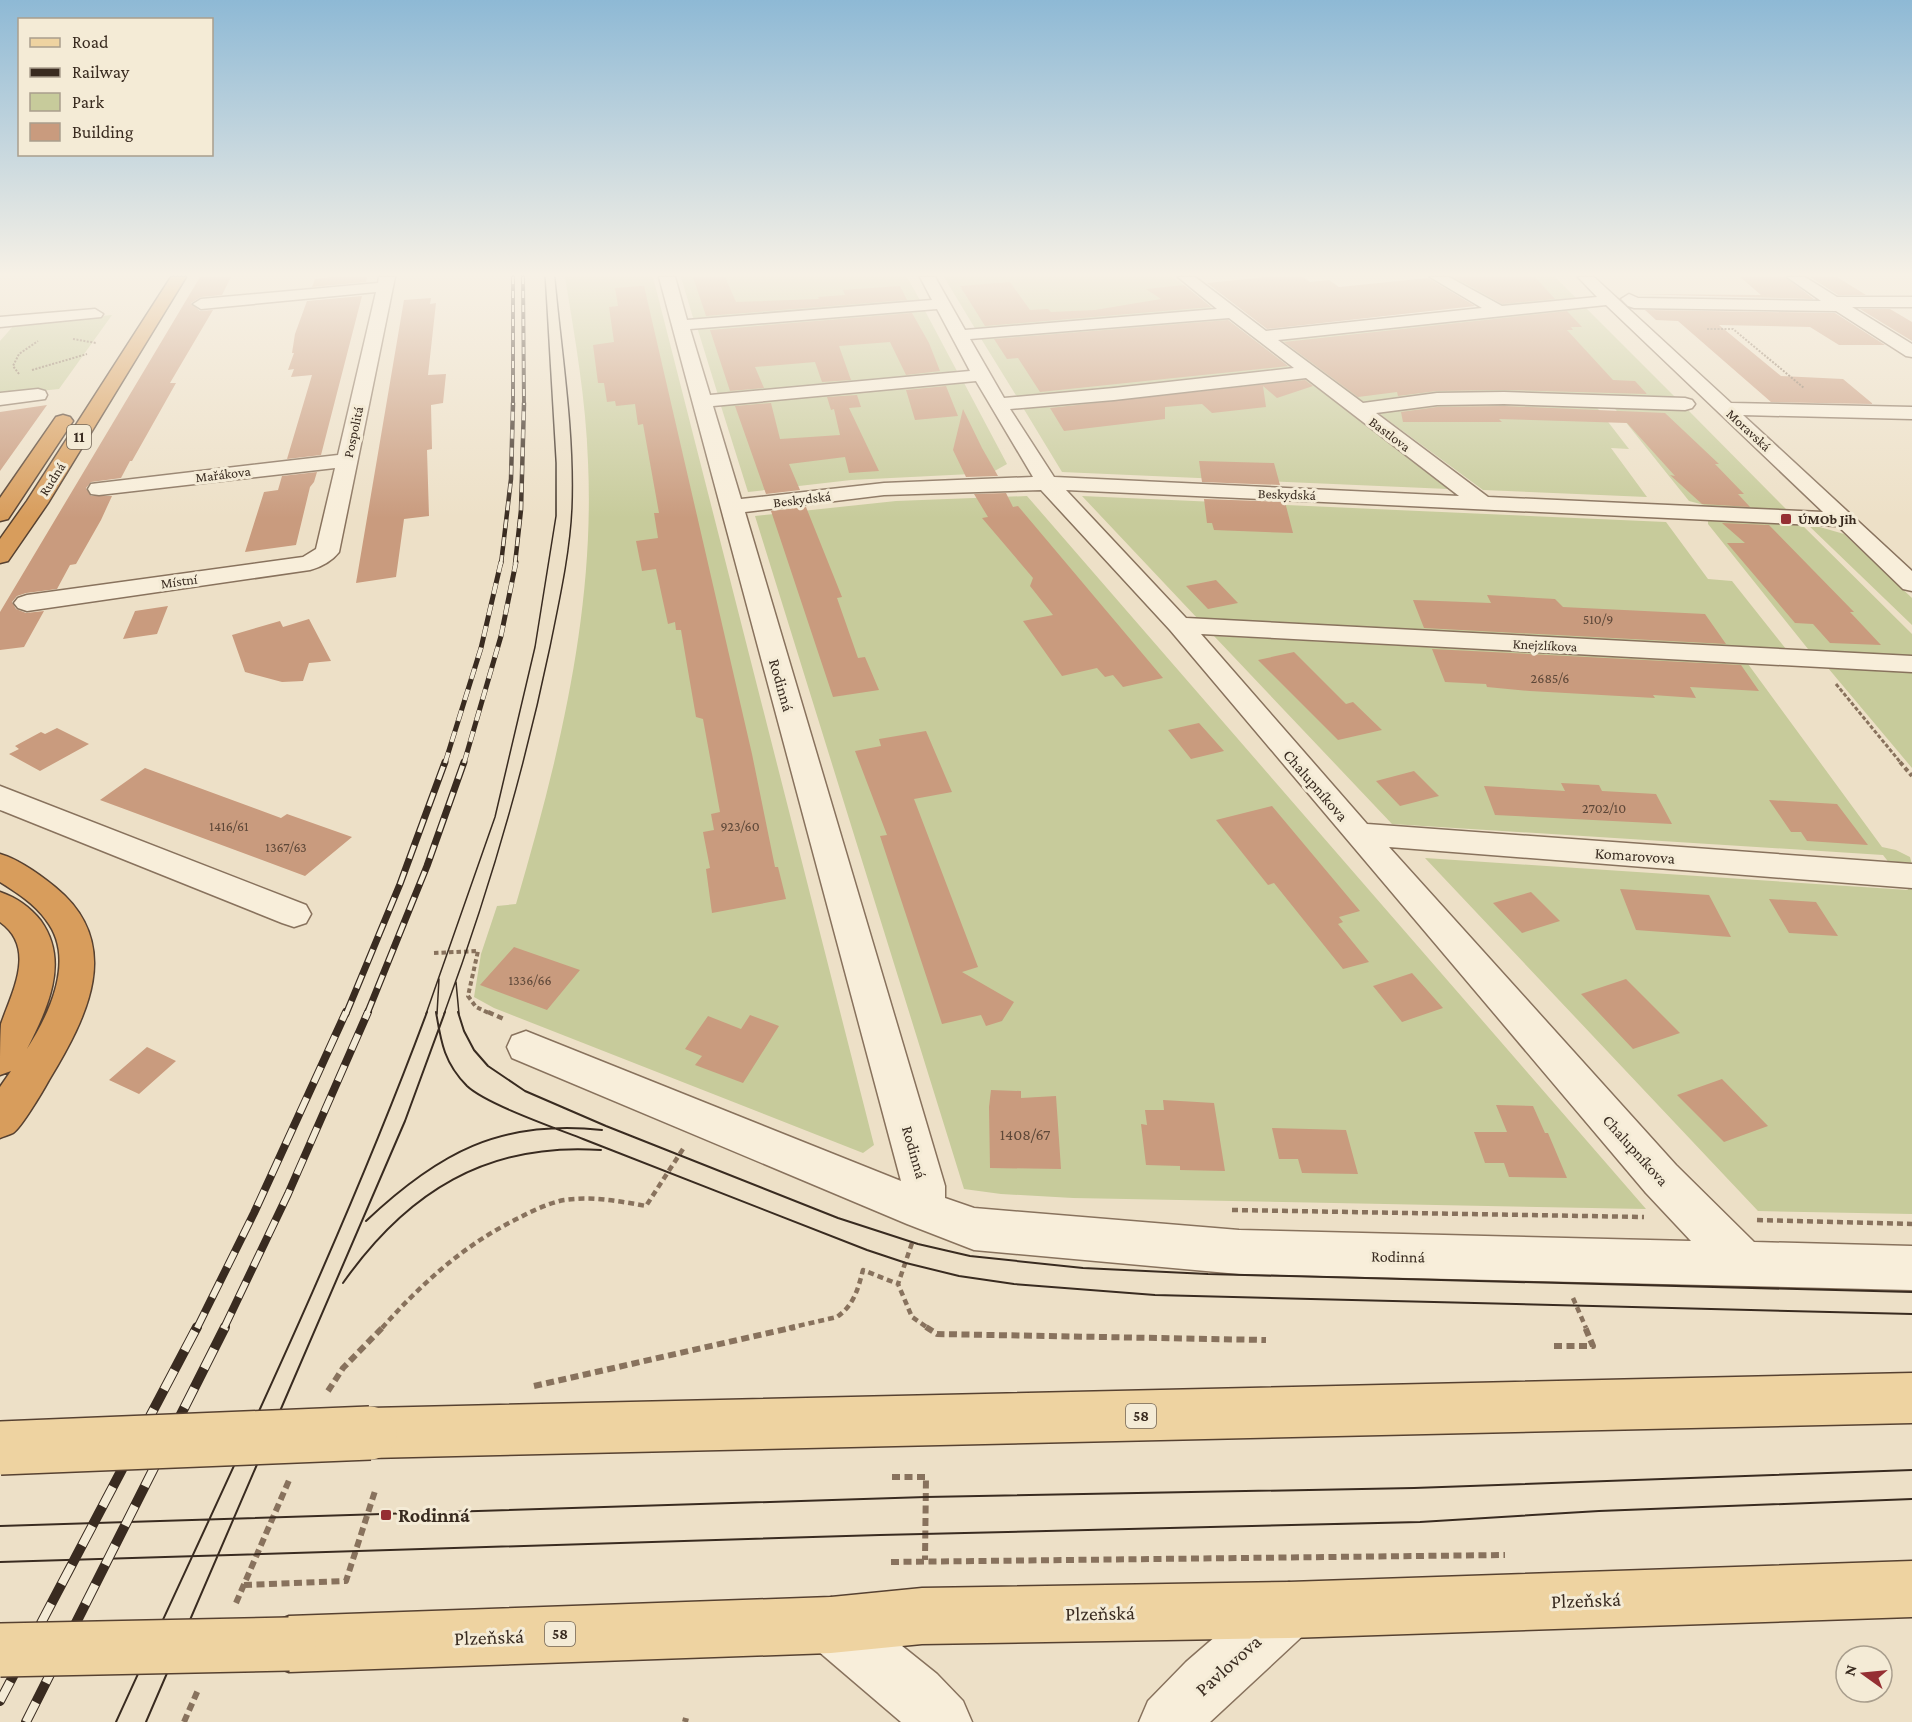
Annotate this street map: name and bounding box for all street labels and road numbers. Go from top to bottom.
street label: Pospolitá [340,404,366,459]
street label: Moravská [1724,406,1775,455]
street label: Bastlova [1366,413,1414,455]
road number: 11 [67,425,91,449]
street label: Rudná [36,459,69,499]
street label: Mařákova [194,463,252,485]
street label: Beskydská [1258,485,1317,503]
street label: Beskydská [772,487,832,510]
street label: Místní [160,570,199,591]
street label: Knejzlíkova [1512,635,1578,656]
street label: Rodinná [766,657,797,714]
street label: Chalupníkova [1279,746,1352,826]
street label: Komarovova [1594,844,1676,867]
street label: Chalupníkova [1599,1111,1672,1190]
street label: Rodinná [899,1124,930,1181]
street label: Rodinná [1371,1248,1426,1265]
road number: 58 [1126,1404,1156,1428]
street label: Plzeňská [1551,1588,1621,1612]
street label: Plzeňská [1065,1601,1135,1625]
road number: 58 [545,1622,575,1646]
street label: Plzeňská [454,1625,524,1649]
street label: Pavlovova [1191,1630,1265,1700]

